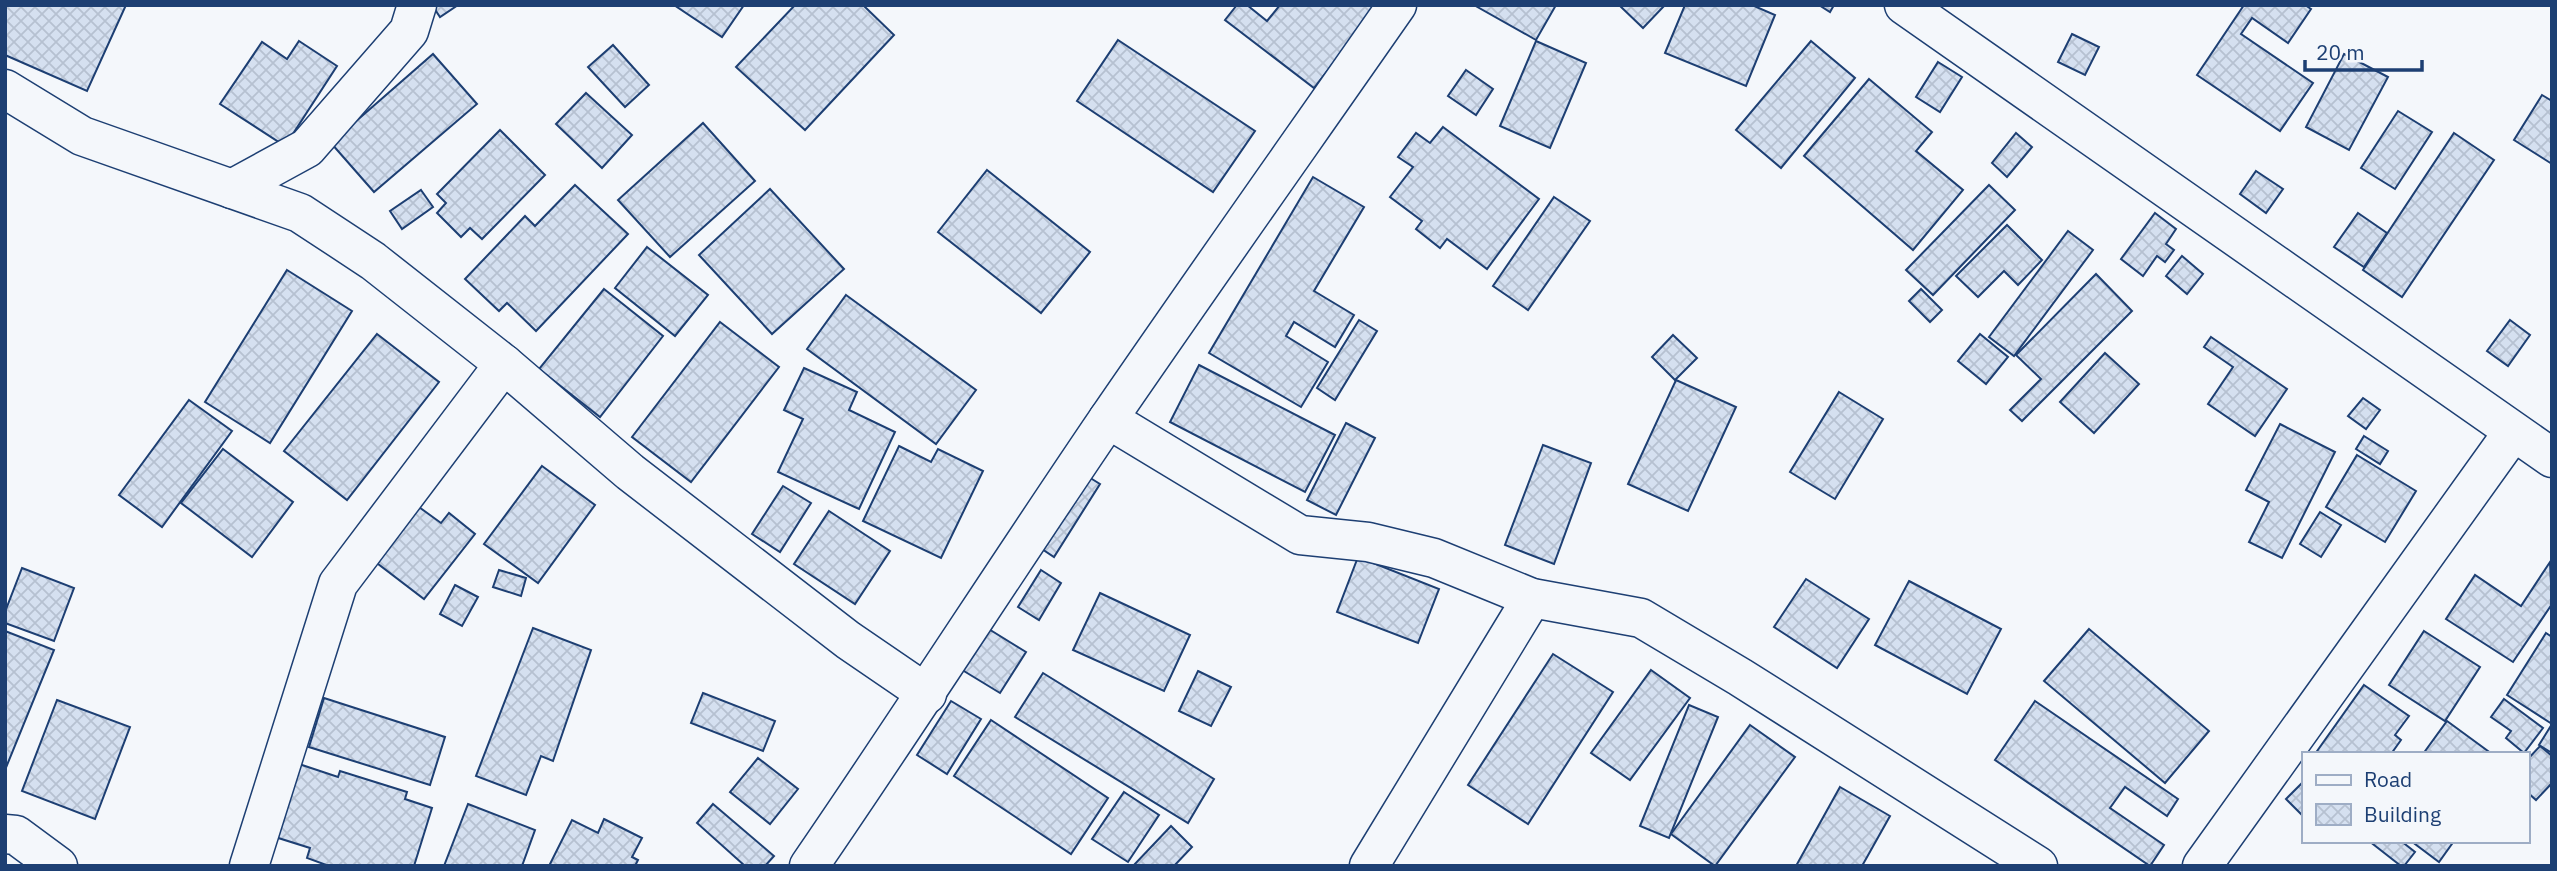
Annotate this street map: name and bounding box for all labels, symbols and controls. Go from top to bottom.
scale bar [2305,28,2422,72]
text: 20 m [2316,38,2365,66]
legend [2302,752,2529,843]
text: Road [2364,765,2412,793]
text: Building [2364,800,2441,828]

